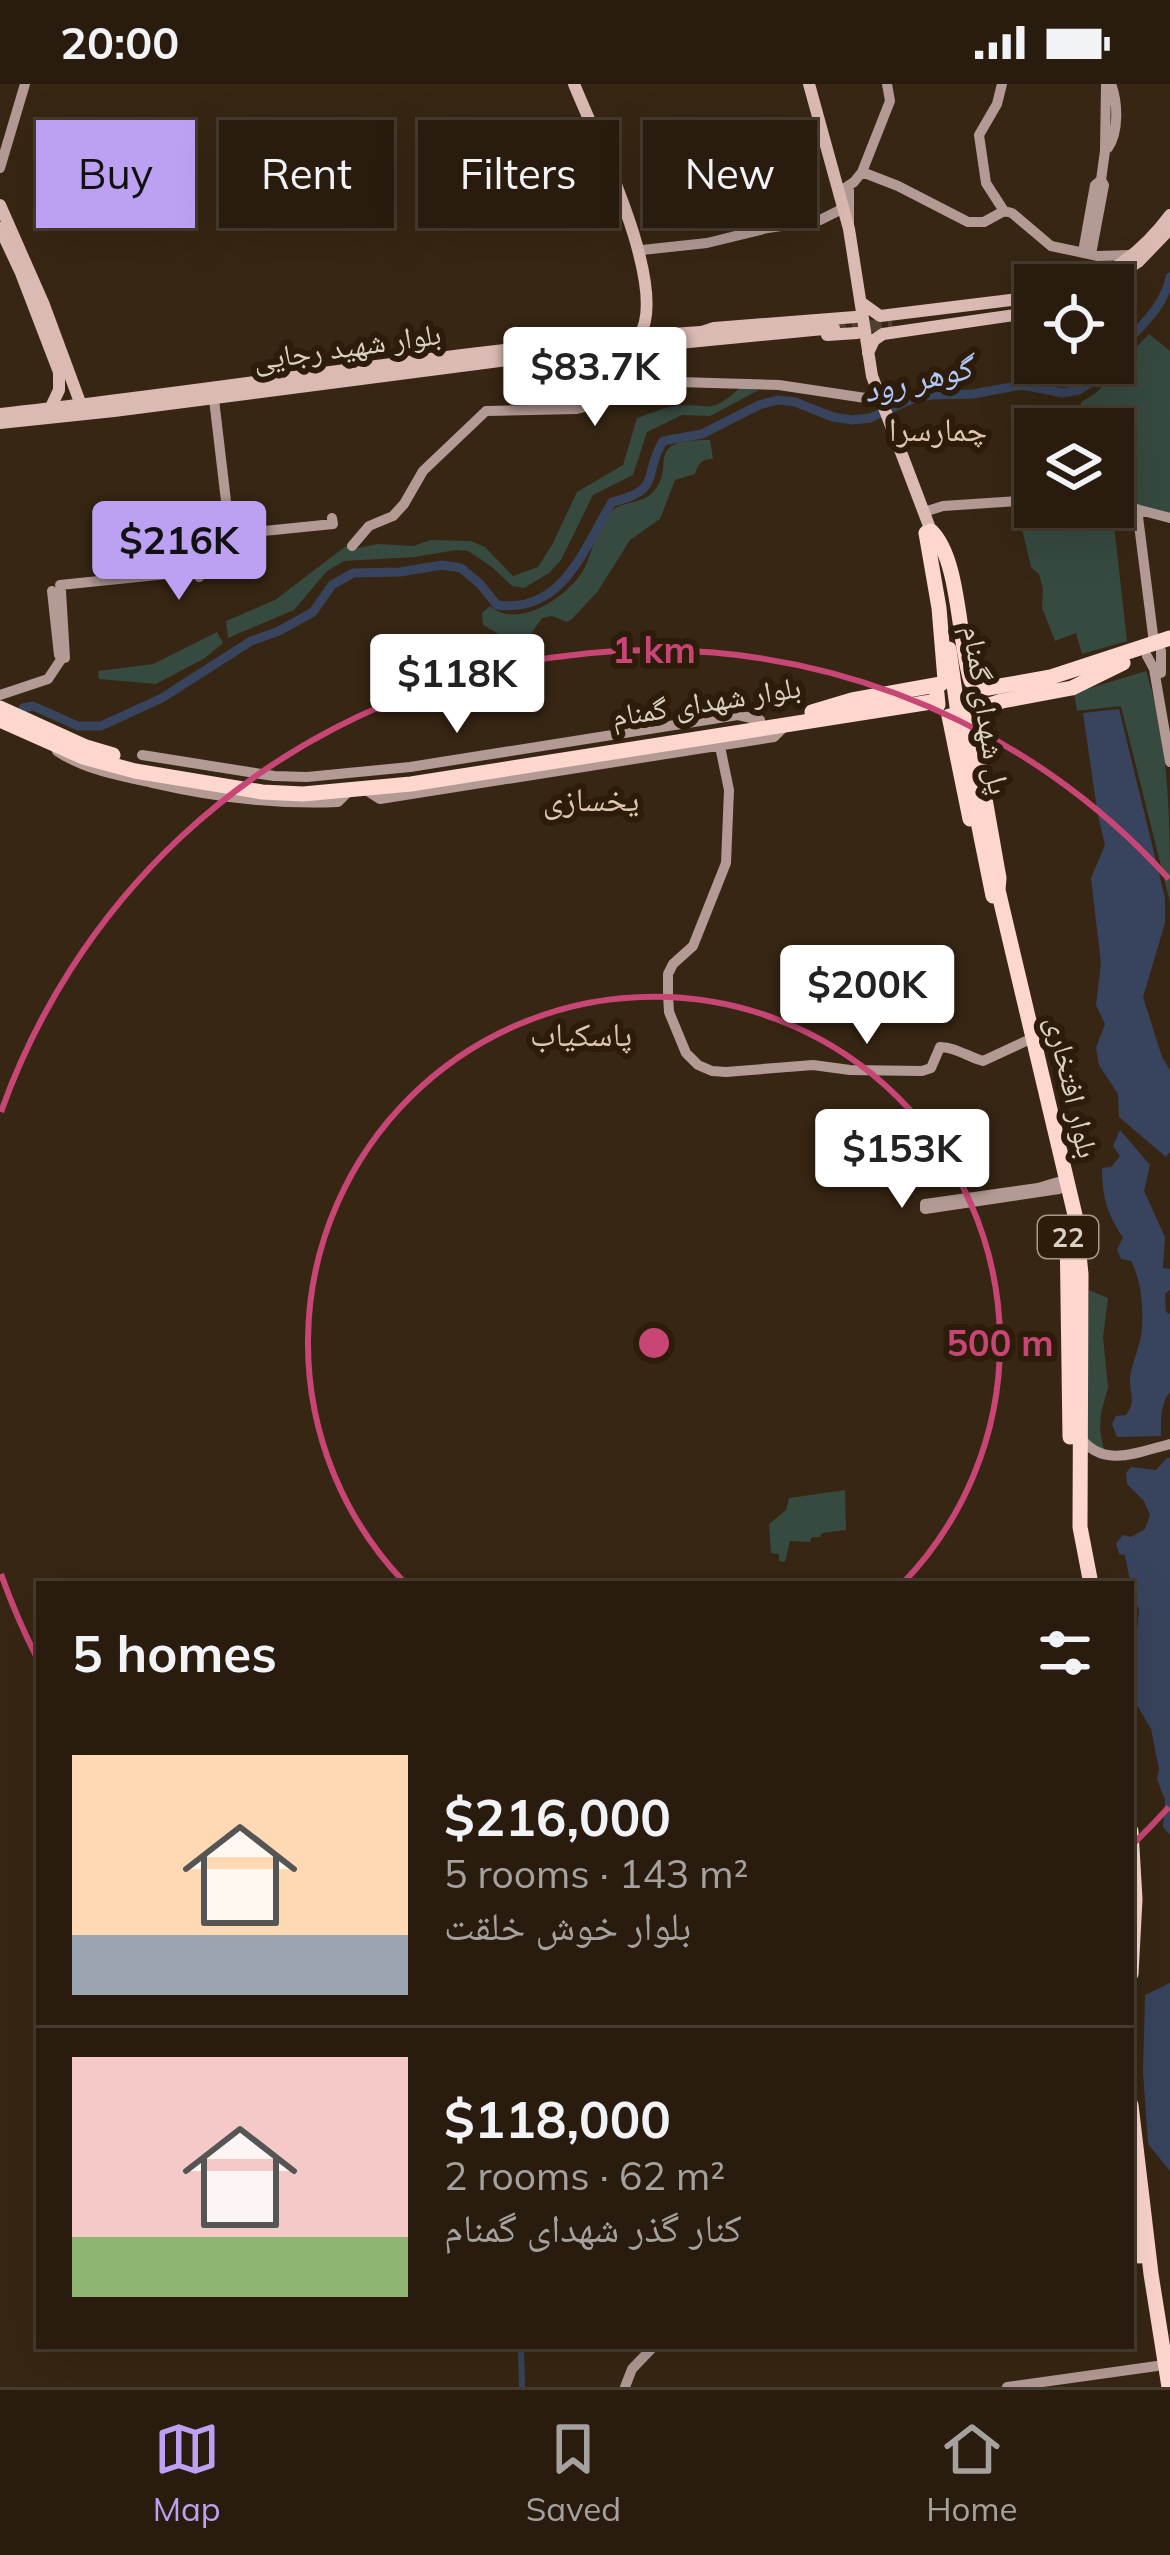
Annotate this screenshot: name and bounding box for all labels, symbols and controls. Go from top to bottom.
text: 20:00 [60,14,179,70]
chip: Buy [36,120,195,228]
chip: Rent [219,120,394,228]
chip: Filters [418,120,619,228]
chip: New [643,120,817,228]
map controls [1014,264,1134,528]
button: locate [1014,264,1134,384]
street label: بلوار شهید رجایی [251,314,443,378]
pin: $83.7K [497,327,693,429]
text: $83.7K [530,341,660,390]
water label: گوهر رود [859,344,982,410]
district label: چمارسرا [889,408,987,449]
button: layers [1014,408,1134,528]
pin: $216K [95,501,263,603]
text: $216K [119,515,239,564]
street label: پل شهدای گمنام [954,623,1019,797]
text: 1 km [612,627,696,672]
pin: $118K [373,634,541,736]
text: $118K [397,648,517,697]
street label: بلوار شهدای گمنام [609,667,803,736]
district label: یخسازی [543,778,639,820]
pin: $200K [783,945,951,1047]
text: $200K [807,959,927,1008]
street label: بلوار افتخاری [1038,1012,1108,1162]
district label: پاسکیاب [530,1013,632,1054]
pin: $153K [818,1109,986,1211]
text: $153K [842,1123,962,1172]
road number: 22 [1038,1216,1098,1258]
text: 500 m [946,1320,1054,1365]
centre of rings [633,1322,675,1364]
icon: filters [1032,1620,1098,1686]
text: 5 homes [72,1621,277,1685]
text: $216,000 [444,1785,671,1849]
icon: home [168,1803,312,1947]
text: 5 rooms · 143 m² [444,1849,748,1898]
text: بلوار خوش خلقت [444,1901,691,1950]
text: $118,000 [444,2087,671,2151]
icon: home [168,2105,312,2249]
text: 2 rooms · 62 m² [444,2151,725,2200]
text: کنار گذر شهدای گمنام [444,2203,742,2252]
tab: Map [153,2416,221,2529]
tab: Saved [526,2416,621,2529]
tab: Home [926,2416,1017,2529]

